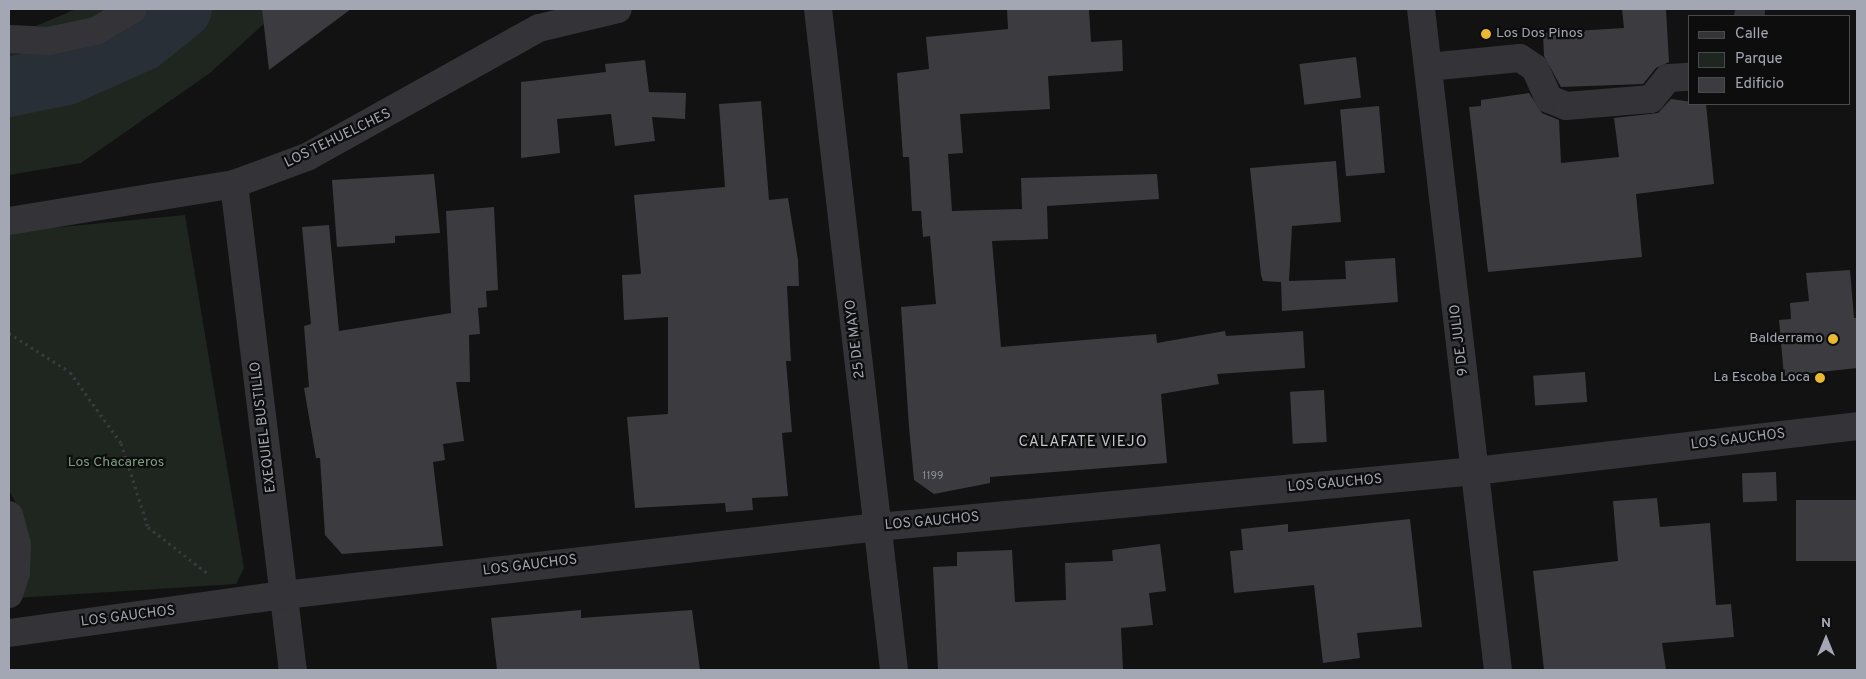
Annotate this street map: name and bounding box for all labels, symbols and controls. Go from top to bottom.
legend [1688,15,1851,105]
text: Calle [1735,25,1769,44]
place label: Los Dos Pinos [1496,26,1583,42]
marker: Los Dos Pinos [1480,28,1492,40]
text: Parque [1735,50,1783,69]
text: Edificio [1735,75,1784,94]
street label: LOS TEHUELCHES [282,106,394,172]
street label: 25 DE MAYO [843,298,869,380]
street label: 9 DE JULIO [1447,303,1473,377]
place label: Balderramo [1749,331,1823,347]
marker: Balderramo [1827,333,1839,345]
street label: EXEQUIEL BUSTILLO [248,360,280,494]
place label: La Escoba Loca [1713,370,1810,386]
marker: La Escoba Loca [1814,372,1826,384]
street label: LOS GAUCHOS [1690,426,1786,454]
district label: CALAFATE VIEJO [1016,434,1150,452]
park label: Los Chacareros [68,455,164,471]
house number: 1199 [922,469,944,483]
street label: LOS GAUCHOS [1287,471,1383,497]
street label: LOS GAUCHOS [884,509,980,535]
street label: LOS GAUCHOS [482,552,578,580]
street label: LOS GAUCHOS [80,603,176,631]
north arrow [1801,614,1851,664]
text: N [1821,615,1831,632]

